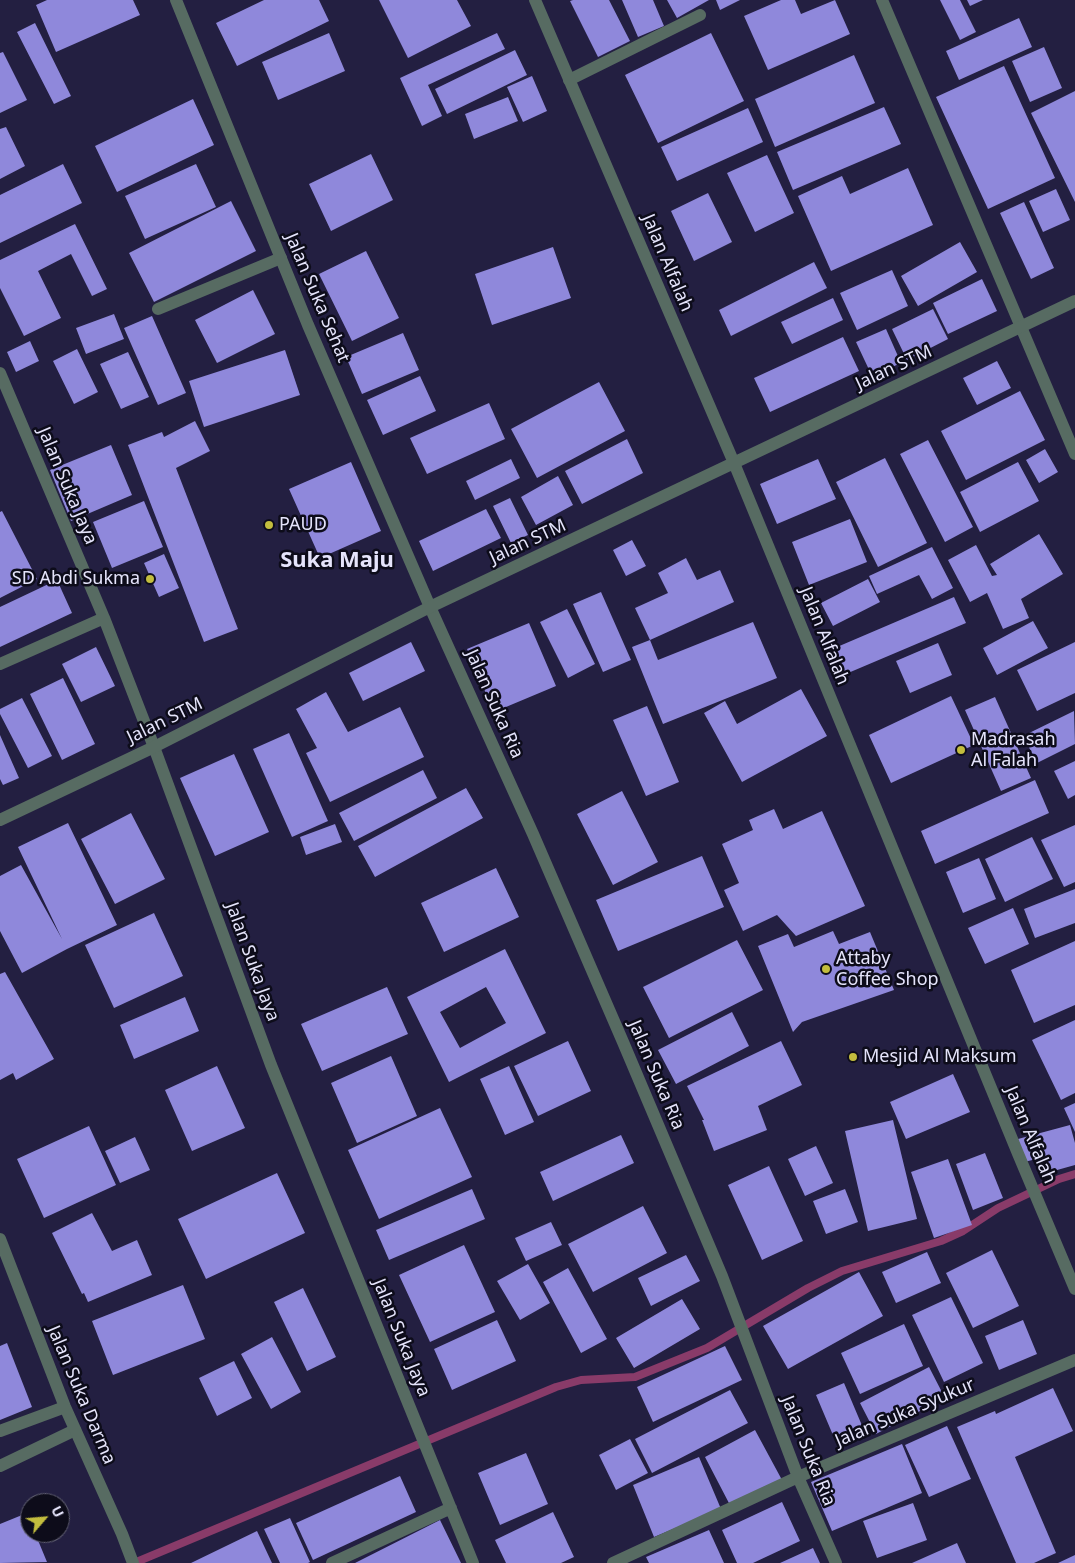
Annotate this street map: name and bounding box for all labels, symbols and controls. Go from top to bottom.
street label: Jalan Alfalah [637,211,697,315]
street label: Jalan Suka Sehat [280,230,354,366]
street label: Jalan STM [852,341,936,395]
street label: Jalan Suka Jaya [33,424,101,548]
place label: PAUD [279,514,327,536]
street label: Jalan STM [486,515,570,569]
marker: PAUD [263,519,275,531]
district label: Suka Maju [280,548,394,574]
place label: SD Abdi Sukma [12,568,140,590]
marker: SD Abdi Sukma [144,573,156,585]
street label: Jalan Alfalah [795,584,853,688]
street label: Jalan Suka Ria [460,646,528,762]
street label: Jalan STM [124,693,206,749]
place label: Madrasah Al Falah [971,729,1056,772]
marker: Madrasah Al Falah [955,744,967,756]
street label: Jalan Suka Jaya [220,899,284,1025]
place label: Attaby Coffee Shop [836,948,939,991]
marker: Attaby Coffee Shop [820,963,832,975]
street label: Jalan Suka Ria [623,1017,689,1133]
place label: Mesjid Al Maksum [863,1046,1017,1068]
marker: Mesjid Al Maksum [847,1051,859,1063]
street label: Jalan Alfalah [1000,1083,1060,1187]
street label: Jalan Suka Jaya [368,1276,434,1400]
street label: Jalan Suka Darma [42,1322,120,1468]
street label: Jalan Suka Syukur [832,1374,978,1452]
street label: Jalan Suka Ria [776,1393,840,1509]
north arrow [20,1493,70,1543]
text: U [47,1502,69,1520]

